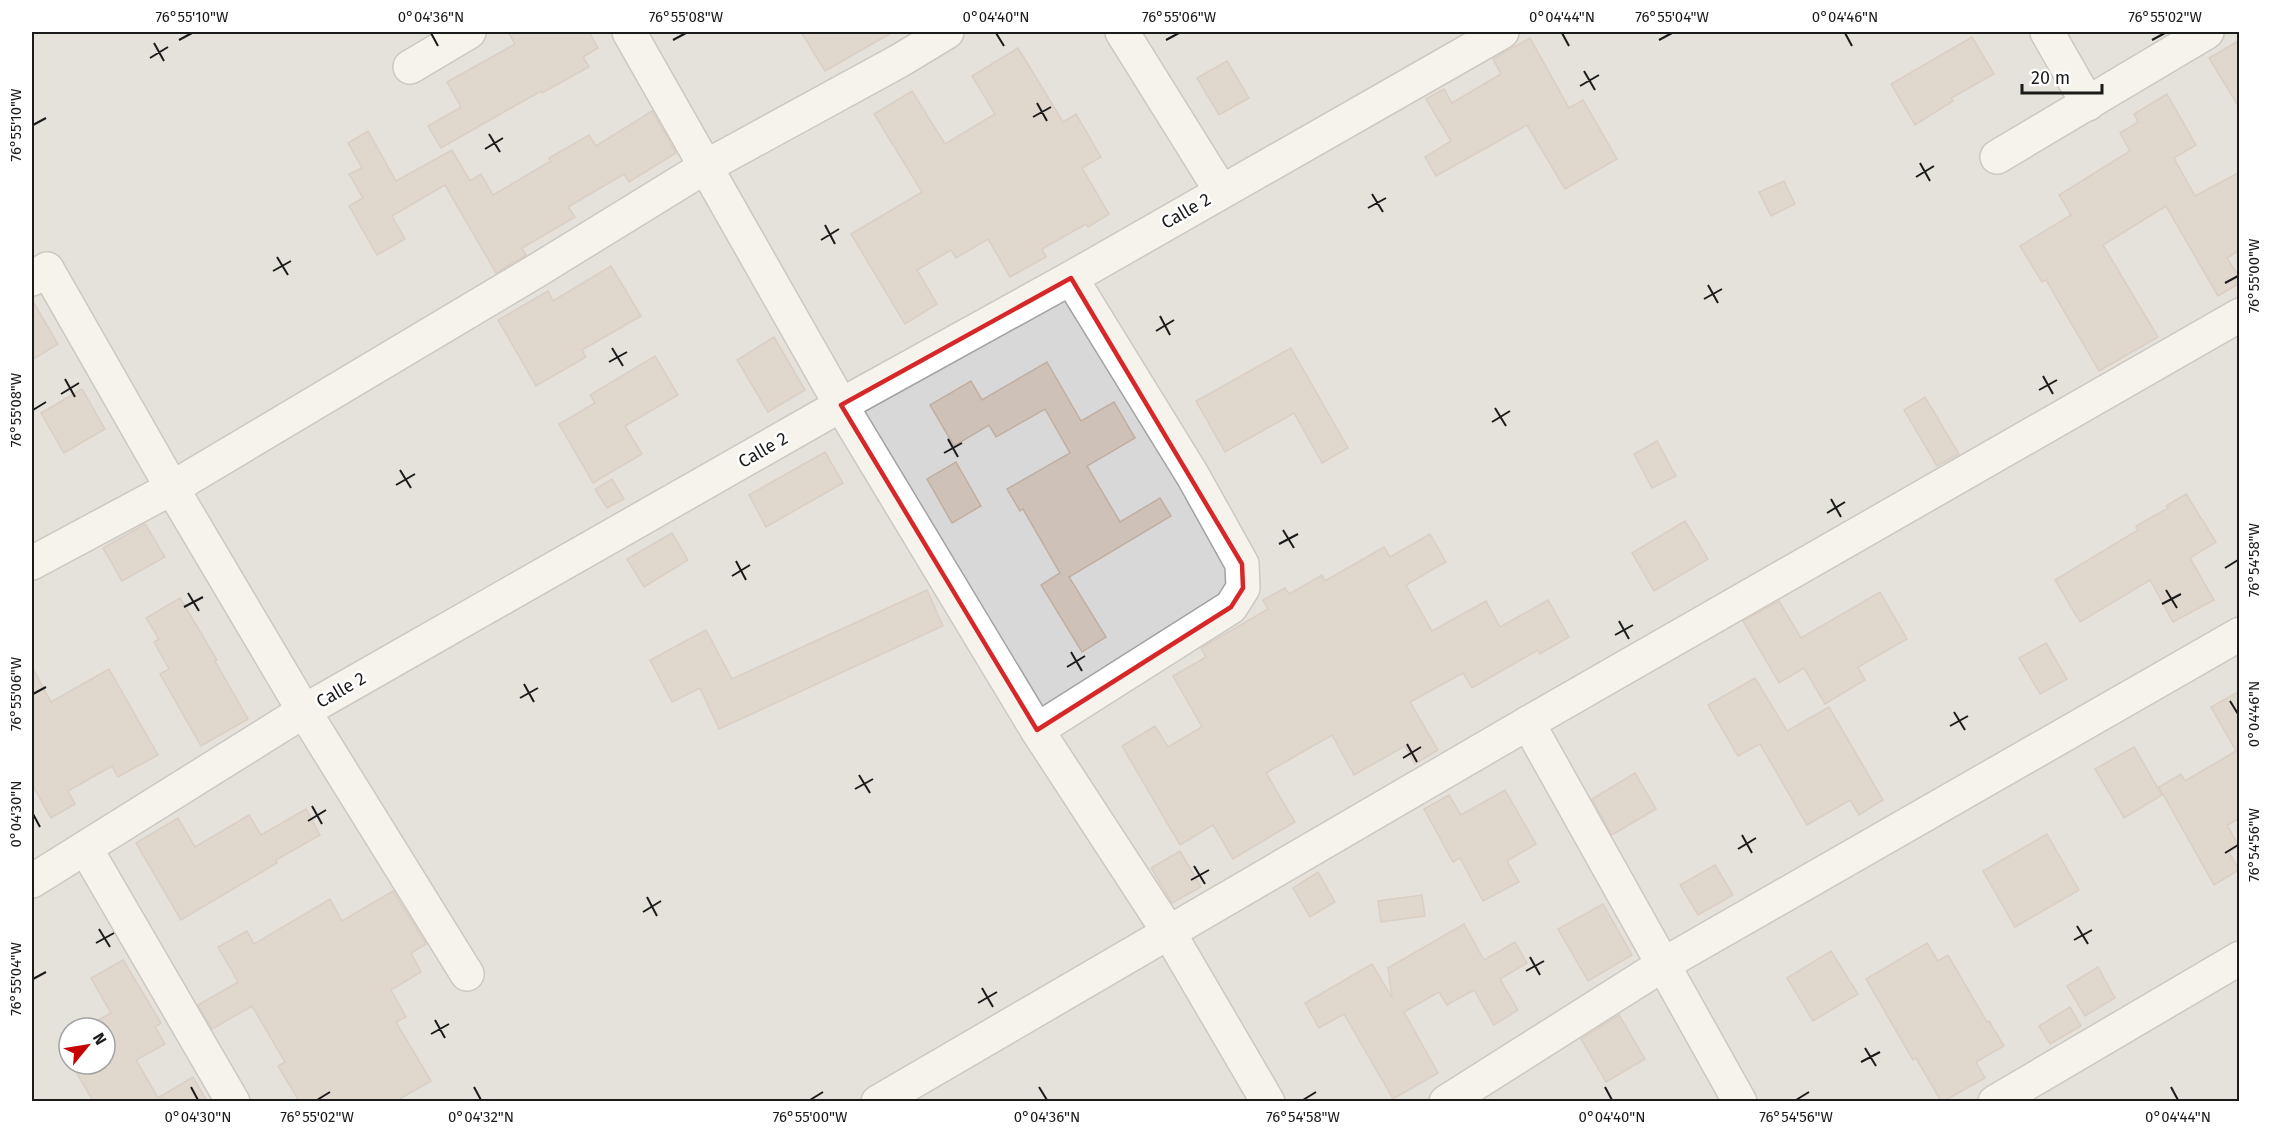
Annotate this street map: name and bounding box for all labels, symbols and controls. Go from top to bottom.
text: 76°55'10"W [156,8,229,26]
text: 0°04'36"N [398,8,464,26]
text: 76°55'08"W [649,8,724,26]
text: 0°04'40"N [963,8,1029,26]
text: 76°55'06"W [1142,8,1217,26]
text: 0°04'44"N [1529,8,1595,26]
text: 76°55'04"W [1635,8,1709,26]
text: 0°04'46"N [1812,8,1878,26]
text: 76°55'02"W [2128,8,2202,26]
scale bar [2022,57,2102,95]
text: 20 m [2031,67,2070,89]
text: 76°55'10"W [7,88,25,161]
street label: Calle 2 [1157,188,1215,234]
text: 76°55'00"W [2245,238,2263,313]
text: 76°55'08"W [7,372,25,447]
street label: Calle 2 [734,427,792,473]
text: 76°54'58"W [2245,522,2263,597]
text: 76°55'06"W [7,656,25,731]
street label: Calle 2 [312,667,370,713]
text: 0°04'46"N [2245,681,2263,747]
text: 0°04'30"N [7,780,25,848]
text: 76°54'56"W [2245,808,2263,882]
text: 76°55'04"W [7,942,25,1016]
north arrow [57,1016,117,1076]
text: N [89,1029,110,1048]
text: 0°04'30"N [164,1108,232,1126]
text: 76°55'02"W [280,1108,354,1126]
text: 0°04'32"N [448,1108,514,1126]
text: 76°55'00"W [773,1108,848,1126]
text: 0°04'36"N [1014,1108,1080,1126]
text: 76°54'58"W [1266,1108,1341,1126]
text: 0°04'40"N [1579,1108,1645,1126]
text: 76°54'56"W [1759,1108,1833,1126]
text: 0°04'44"N [2145,1108,2211,1126]

